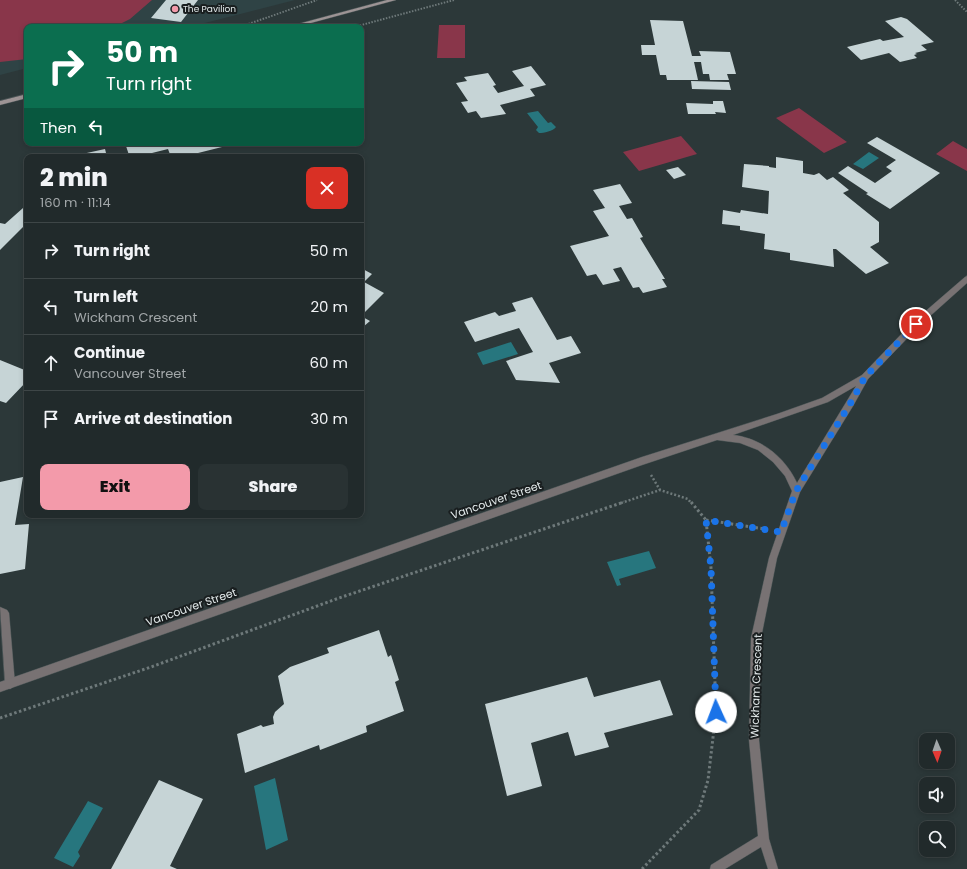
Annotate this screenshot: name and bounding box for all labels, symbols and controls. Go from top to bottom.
place label: The Pavilion [183,3,236,15]
marker: The Pavilion [170,4,180,14]
text: 50 m [106,33,178,72]
icon: right [40,40,92,92]
text: Turn right [106,71,192,96]
icon: left [85,116,107,138]
text: Then [40,117,77,138]
text: 2 min [40,161,108,194]
button: close [306,167,348,209]
text: 160 m · 11:14 [40,193,111,212]
icon: right [40,240,62,262]
text: Turn right [74,240,150,261]
text: 50 m [310,240,348,261]
text: Turn left [74,286,138,307]
icon: left [40,296,62,318]
text: 20 m [310,296,348,317]
pin [899,307,933,341]
text: Wickham Crescent [74,308,197,327]
icon: arrive [905,313,927,335]
text: Continue [74,342,145,363]
icon: ahead [40,352,62,374]
text: 60 m [310,352,348,373]
text: Vancouver Street [74,364,186,383]
icon: arrive [40,408,62,430]
text: Arrive at destination [74,408,232,429]
text: 30 m [310,408,348,429]
button: Exit [40,464,190,510]
button: Share [198,464,348,510]
street label: Vancouver Street [449,477,543,523]
street label: Vancouver Street [144,584,238,630]
street label: Wickham Crescent [746,634,766,738]
position arrow [695,691,737,733]
north arrow [919,733,955,769]
map controls [919,733,955,857]
button: sound [919,777,955,813]
button: search [919,821,955,857]

